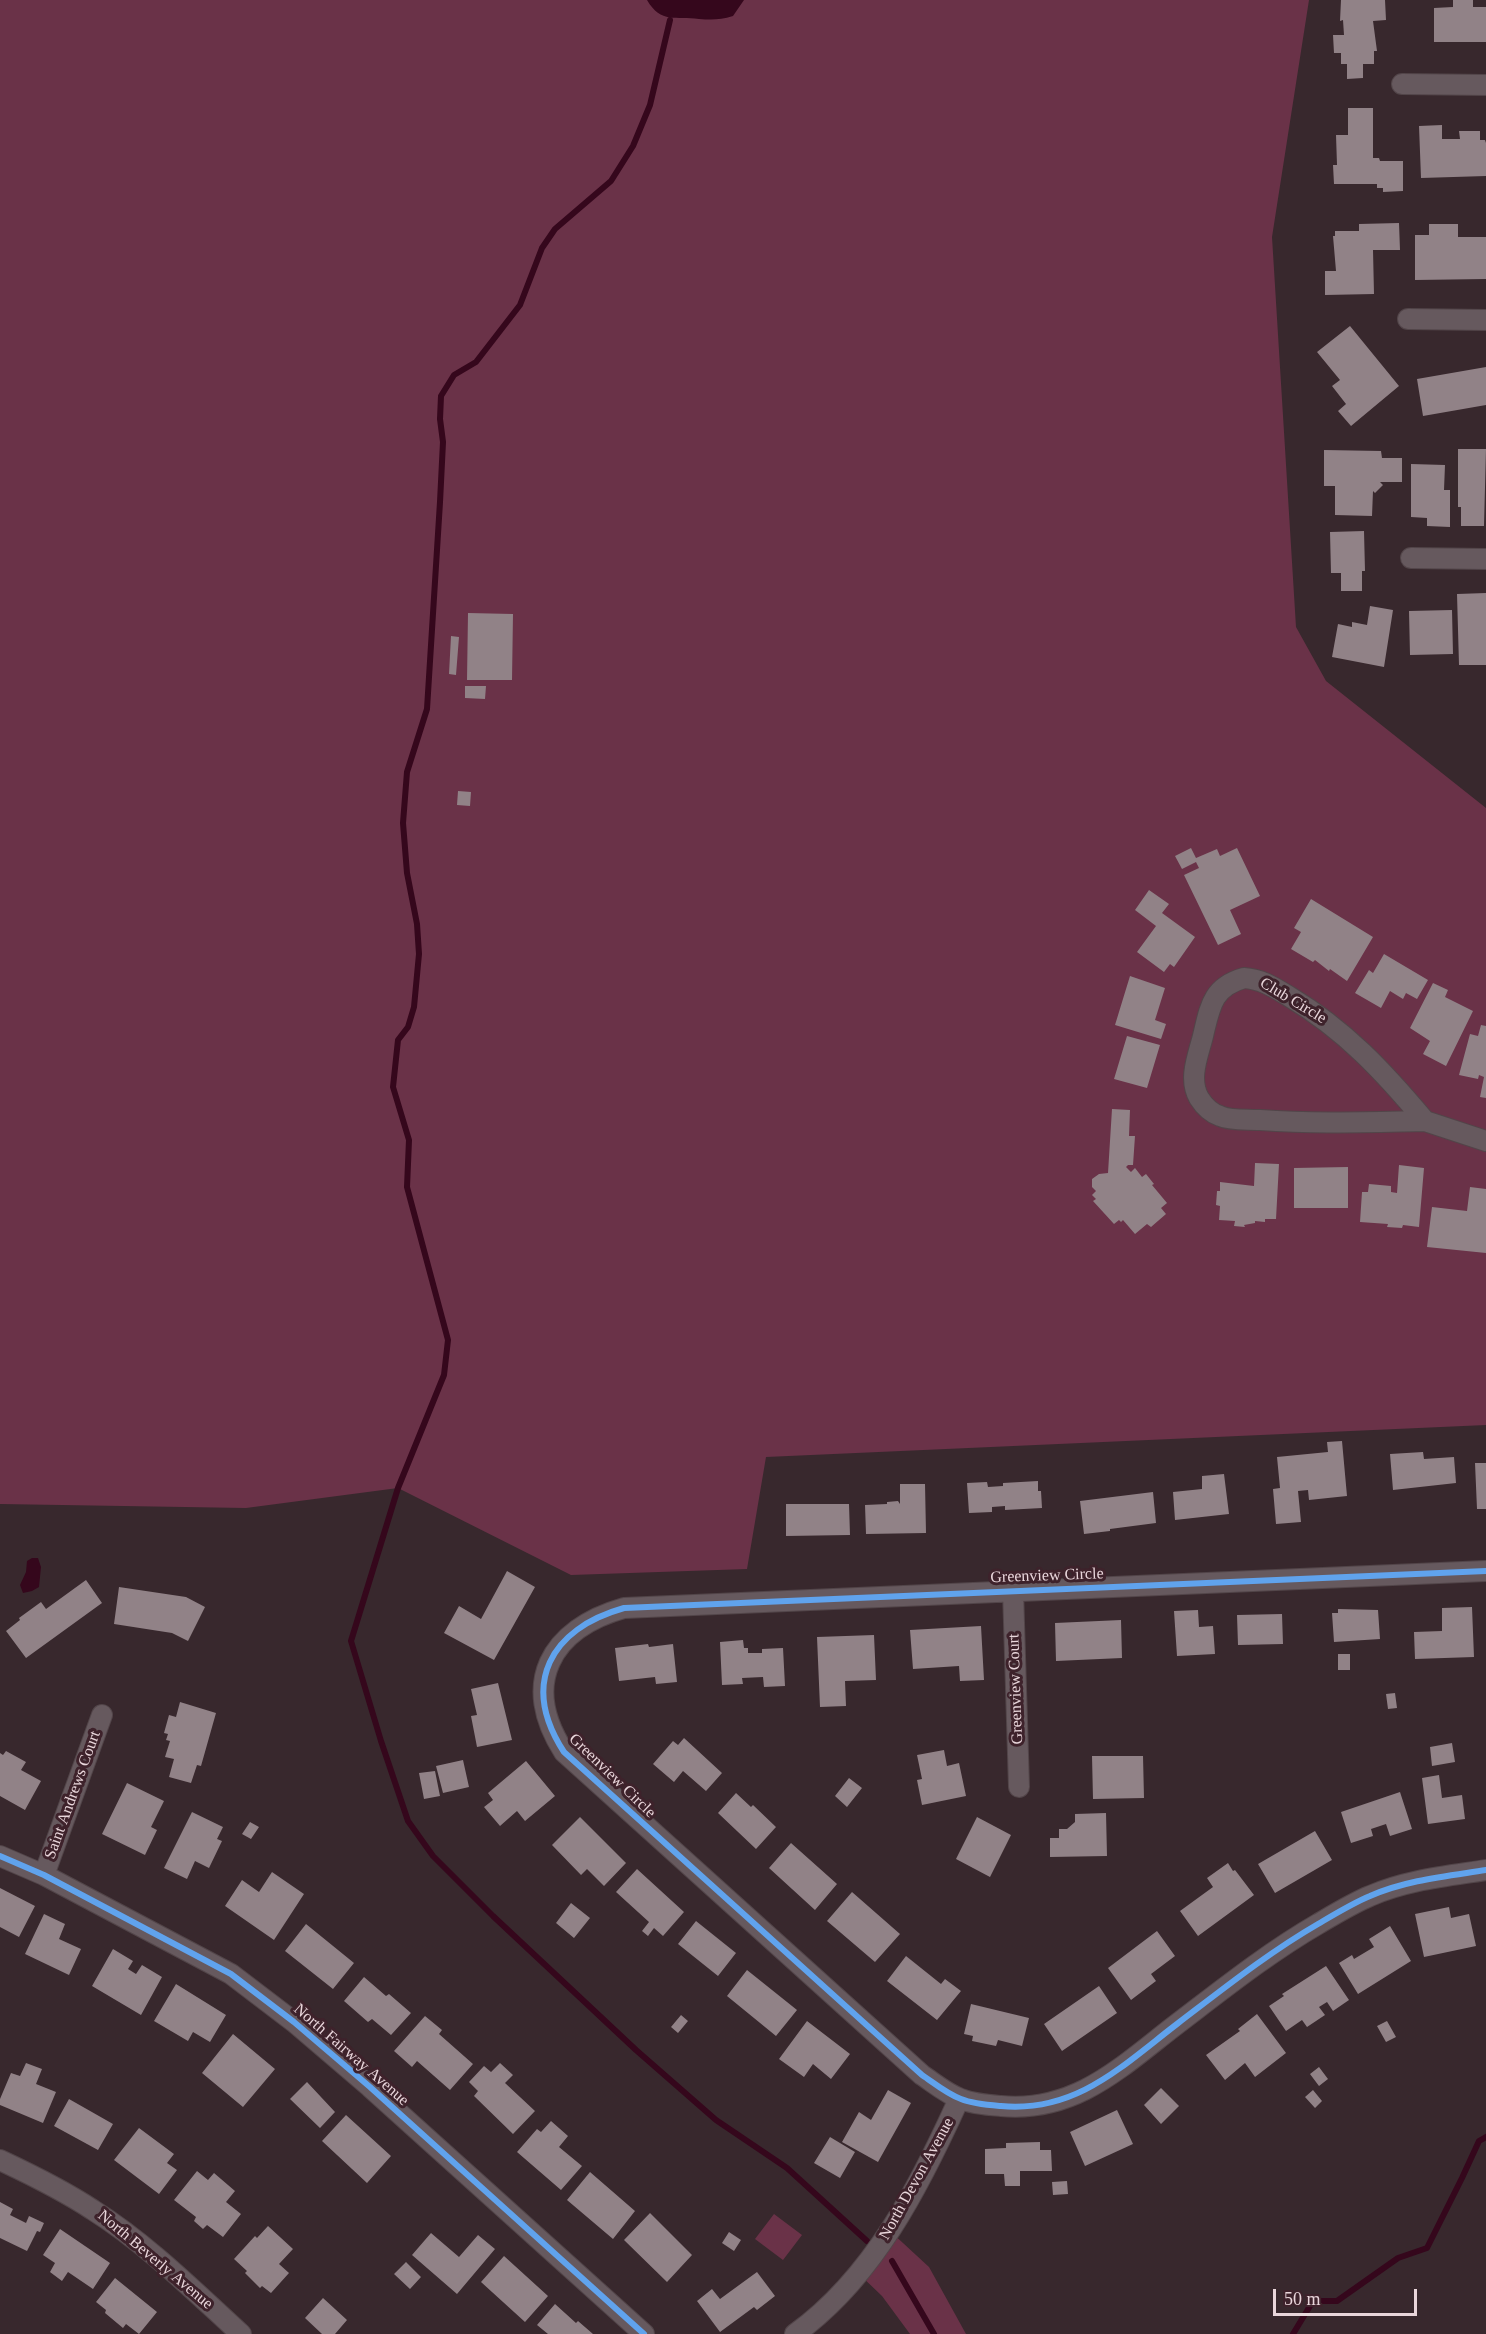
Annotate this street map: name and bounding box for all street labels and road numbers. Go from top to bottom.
street label: Club Circle [1256,974,1330,1028]
street label: Greenview Circle [990,1564,1104,1588]
street label: Greenview Court [1004,1633,1028,1745]
street label: Saint Andrews Court [41,1728,105,1862]
street label: Greenview Circle [565,1730,659,1822]
street label: North Fairway Avenue [289,2000,413,2110]
street label: North Devon Avenue [876,2115,958,2243]
street label: North Beverly Avenue [93,2206,217,2314]

